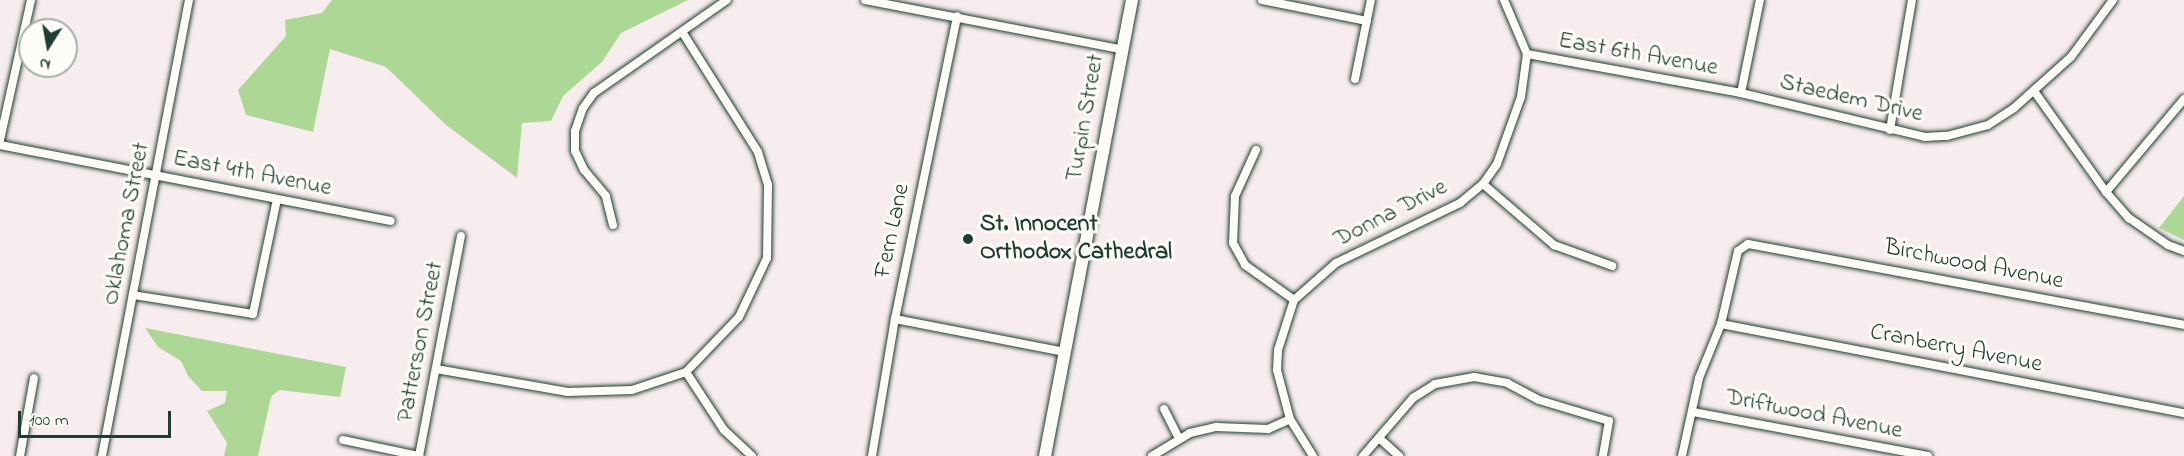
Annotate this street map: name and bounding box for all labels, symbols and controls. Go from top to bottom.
north arrow [18,18,78,78]
street label: East 6th Avenue [1556,27,1720,83]
text: N [37,51,53,77]
street label: Turpin Street [1061,52,1111,184]
street label: Staedem Drive [1777,69,1925,129]
street label: Oklahoma Street [97,140,157,308]
street label: East 4th Avenue [170,145,334,203]
street label: Donna Drive [1330,173,1452,255]
street label: Fern Lane [869,181,917,281]
place label: St. Innocent Orthodox Cathedral [980,211,1172,267]
marker: St. Innocent Orthodox Cathedral [961,232,975,246]
street label: Birchwood Avenue [1882,234,2066,296]
street label: Patterson Street [391,259,451,425]
street label: Cranberry Avenue [1867,318,2045,380]
street label: Driftwood Avenue [1723,384,1905,446]
scale bar [21,399,174,437]
text: 100 m [29,408,69,434]

